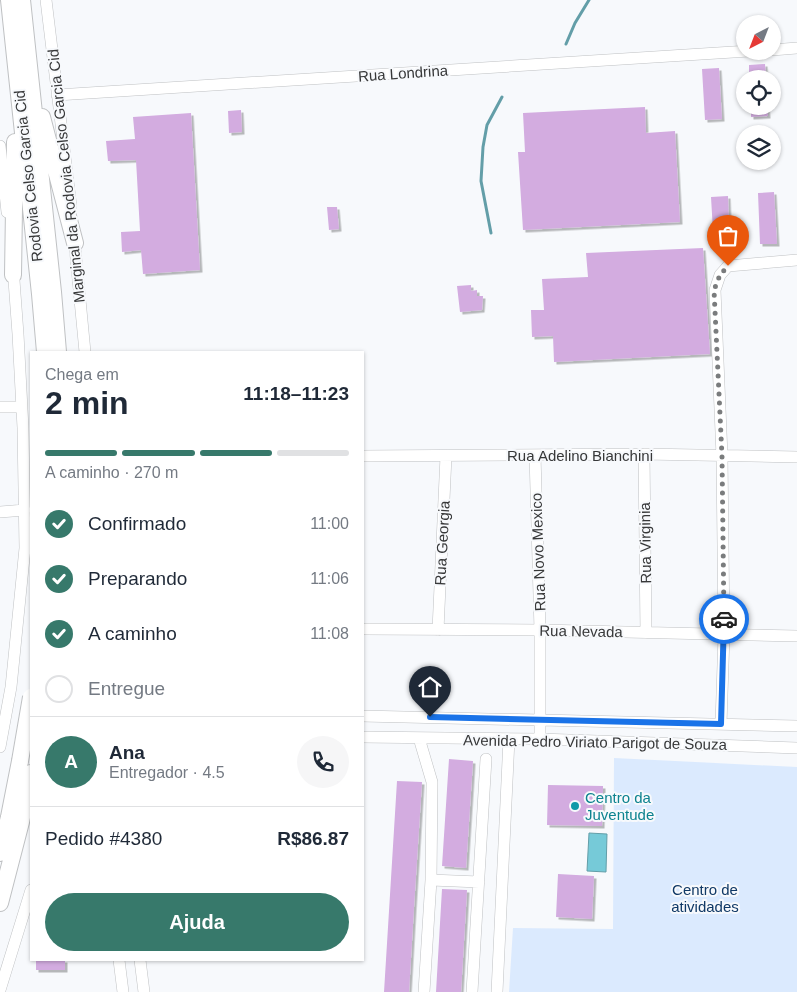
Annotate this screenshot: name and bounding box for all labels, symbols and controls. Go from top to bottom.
north arrow [736,15,781,60]
map controls [736,15,781,170]
street label: Marginal da Rodovia Celso Garcia Cid [44,48,88,304]
street label: Rua Londrina [357,61,449,85]
button: locate [736,70,781,115]
street label: Rodovia Celso Garcia Cid [11,89,45,263]
button: layers [736,125,781,170]
pin [707,215,749,266]
icon: bag [714,222,742,250]
text: Chega em [45,366,119,383]
text: 11:18–11:23 [243,383,349,404]
text: 2 min [45,385,129,421]
street label: Rua Adelino Bianchini [507,447,653,464]
text: A caminho · 270 m [45,464,178,481]
street label: Rua Novo Mexico [527,493,549,611]
street label: Rua Georgia [431,499,453,586]
street label: Rua Virginia [636,501,654,584]
icon: check [45,510,73,538]
text: Confirmado [88,513,186,534]
text: 11:00 [310,515,349,532]
icon: check [45,565,73,593]
text: Preparando [88,568,187,589]
text: 11:06 [310,570,349,587]
courier [699,594,749,644]
icon: car [710,605,738,633]
icon: check [45,620,73,648]
street label: Rua Nevada [539,622,623,640]
text: A caminho [88,623,177,644]
text: 11:08 [310,625,349,642]
pin [409,666,451,717]
icon: home [416,673,444,701]
text: Entregue [88,678,165,699]
street label: Avenida Pedro Viriato Parigot de Souza [463,731,728,753]
button: phone [297,736,349,788]
text: Ana [109,742,145,763]
text: A [64,751,78,772]
text: Entregador · 4.5 [109,764,225,781]
place label: Centro da Juventude [585,789,654,823]
marker: Centro da Juventude [569,800,581,812]
text: Pedido #4380 [45,828,162,849]
text: R$86.87 [277,828,349,849]
park label: Centro de atividades [671,881,739,915]
button: Ajuda [45,893,349,951]

